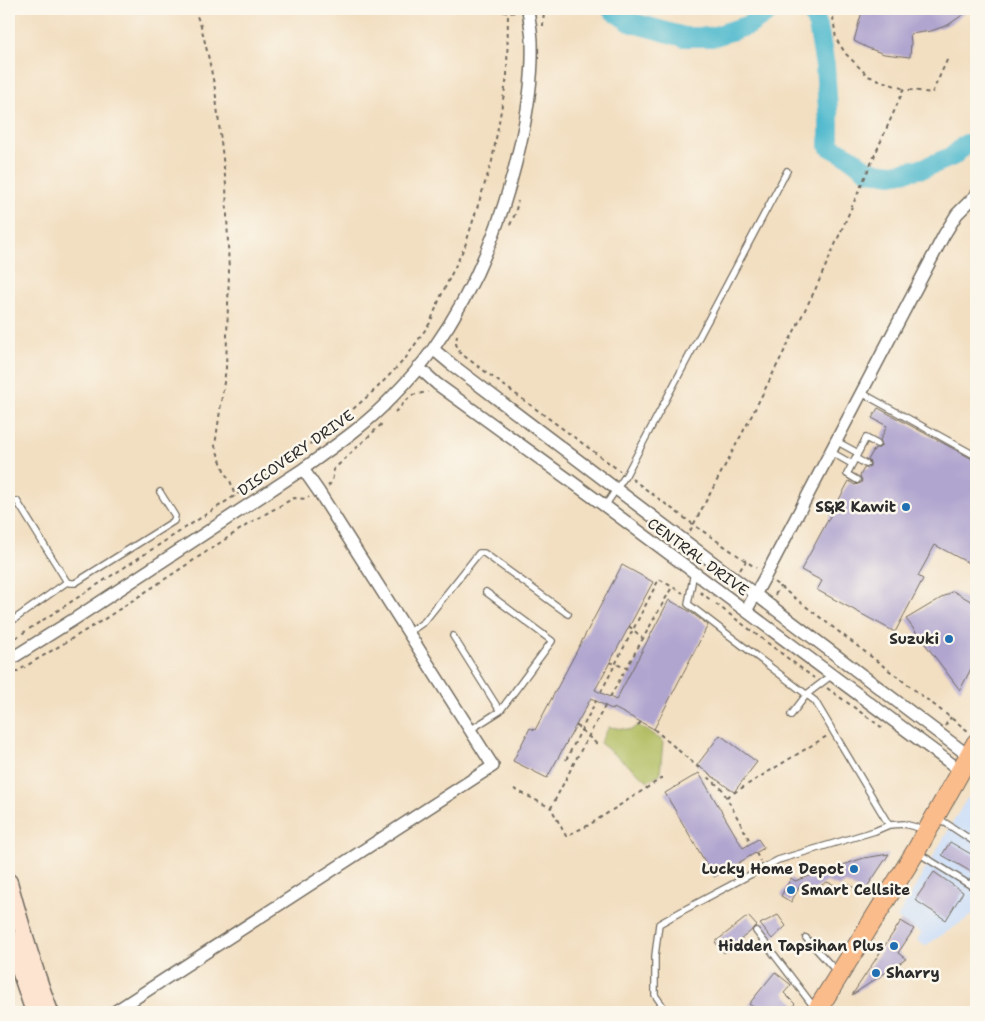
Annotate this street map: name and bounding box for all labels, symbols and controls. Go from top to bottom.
street label: DISCOVERY DRIVE [234,405,358,501]
place label: S&R Kawit [815,497,896,517]
marker: S&R Kawit [900,501,912,513]
street label: CENTRAL DRIVE [643,513,753,601]
place label: Suzuki [889,629,939,649]
marker: Suzuki [943,633,955,645]
place label: Lucky Home Depot [701,859,844,879]
marker: Lucky Home Depot [848,863,860,875]
place label: Smart Cellsite [801,880,910,900]
marker: Smart Cellsite [785,884,797,896]
place label: Hidden Tapsihan Plus [718,936,884,956]
marker: Hidden Tapsihan Plus [888,940,900,952]
place label: Sharry [886,963,940,983]
marker: Sharry [870,967,882,979]

